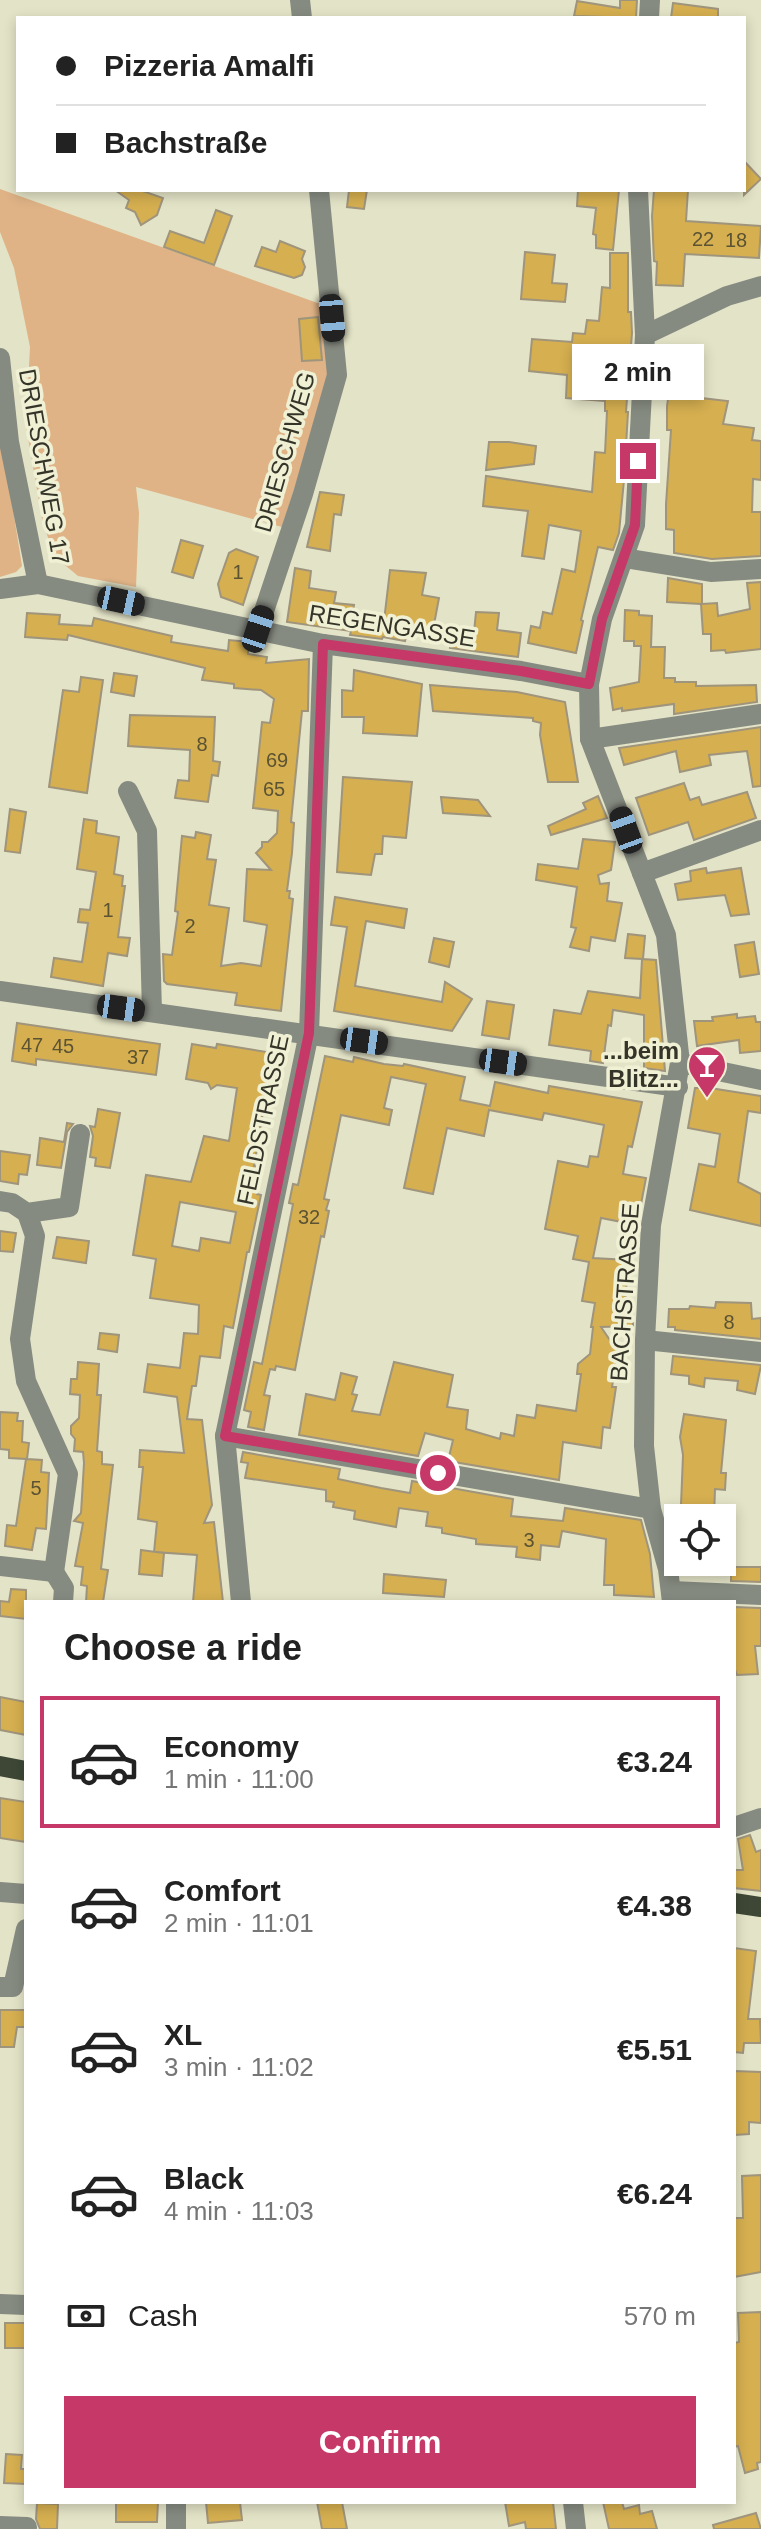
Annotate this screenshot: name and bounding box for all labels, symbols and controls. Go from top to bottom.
text: Pizzeria Amalfi [104,49,315,82]
text: Bachstraße [104,126,267,159]
house number: 22 [692,228,714,250]
house number: 18 [725,229,747,251]
car [318,293,346,343]
callout: 2 min [572,345,704,401]
text: 2 min [604,357,672,387]
street label: DRIESCHWEG 17 [14,367,75,567]
street label: DRIESCHWEG [249,369,320,535]
route end [620,443,656,479]
house number: 1 [232,561,244,583]
car [95,584,147,618]
street label: REGENGASSE [307,599,477,652]
car [239,602,277,656]
house number: 8 [196,733,208,755]
house number: 69 [266,749,288,771]
house number: 65 [263,778,285,800]
car [607,803,645,857]
house number: 1 [102,899,114,921]
house number: 2 [184,915,196,937]
car [96,993,146,1023]
car [339,1026,389,1056]
street label: FELDSTRASSE [231,1032,294,1208]
house number: 47 [21,1034,43,1056]
house number: 45 [52,1035,74,1057]
place label: ...beim Blitz... [603,1037,679,1092]
bar icon: ...beim Blitz... [686,1044,728,1099]
house number: 37 [127,1046,149,1068]
car [478,1047,528,1077]
street label: BACHSTRASSE [605,1202,644,1382]
house number: 32 [298,1206,320,1228]
house number: 8 [723,1311,735,1333]
route start [420,1455,456,1491]
house number: 5 [30,1477,42,1499]
map controls [664,1504,736,1576]
button: locate [664,1504,736,1576]
house number: 3 [523,1529,535,1551]
text: Choose a ride [64,1627,302,1668]
icon: car [68,1726,140,1798]
text: Economy [164,1730,299,1763]
text: €3.24 [617,1745,692,1778]
text: 1 min · 11:00 [164,1764,314,1794]
icon: car [68,1870,140,1942]
text: Comfort [164,1874,281,1907]
text: €4.38 [617,1889,692,1922]
text: 2 min · 11:01 [164,1908,314,1938]
icon: car [68,2014,140,2086]
text: XL [164,2018,202,2051]
text: €5.51 [617,2033,692,2066]
text: 3 min · 11:02 [164,2052,314,2082]
icon: car [68,2158,140,2230]
text: Black [164,2162,244,2195]
text: €6.24 [617,2177,692,2210]
text: 4 min · 11:03 [164,2196,314,2226]
icon: cash [64,2294,108,2338]
text: Cash [128,2299,198,2332]
text: 570 m [624,2301,696,2331]
button: Confirm [64,2396,696,2488]

